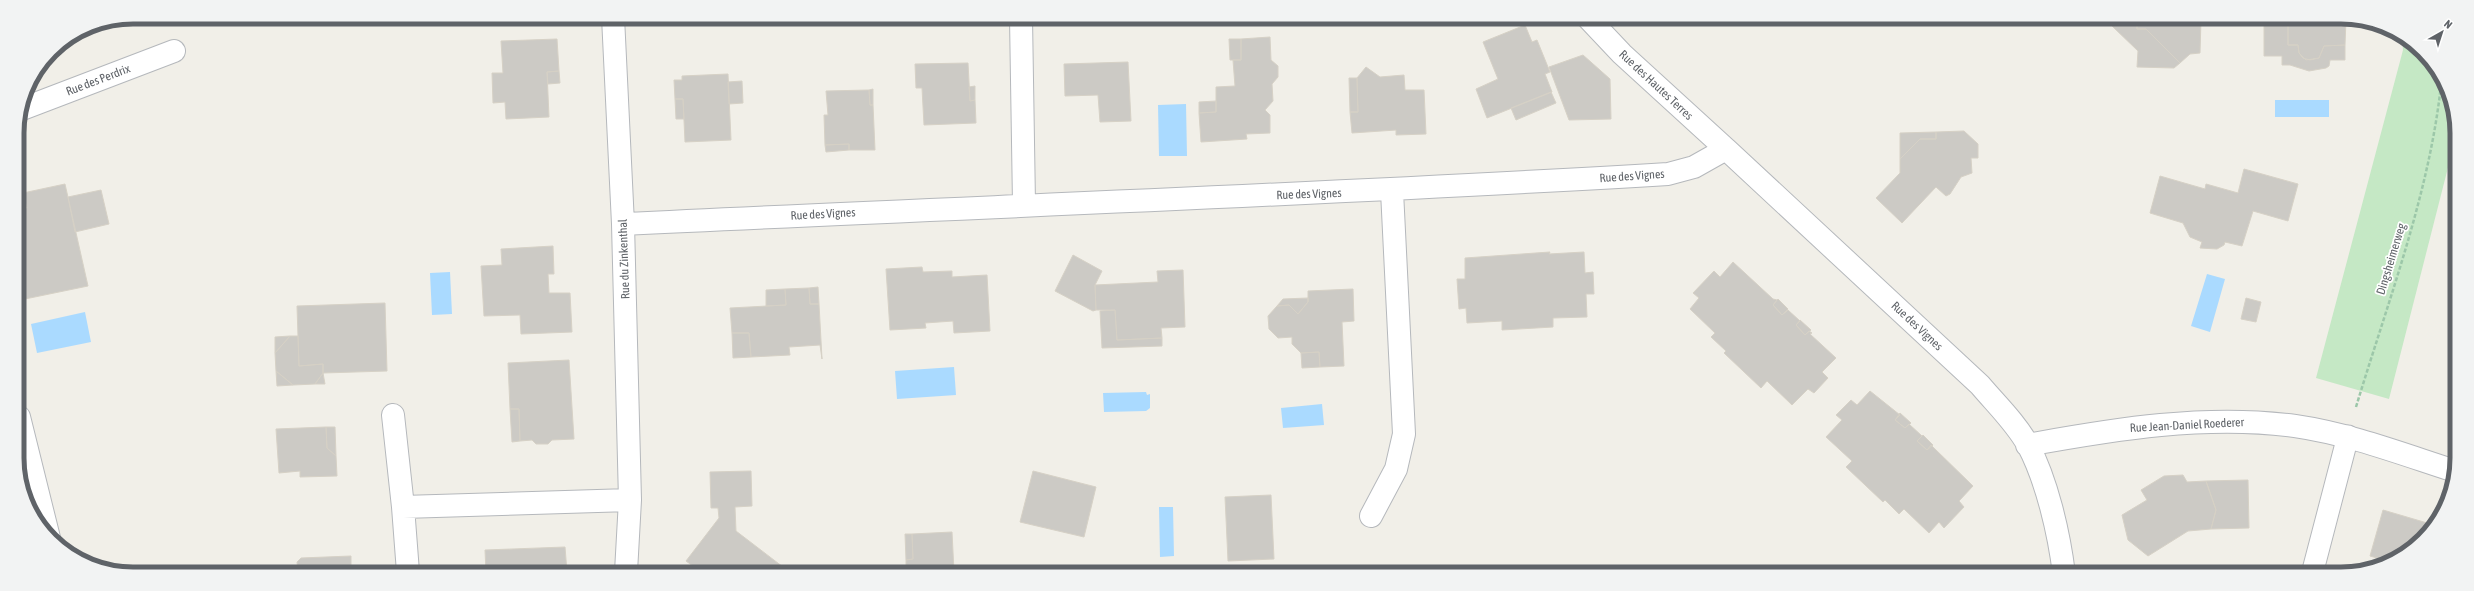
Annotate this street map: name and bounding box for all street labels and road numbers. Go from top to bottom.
street label: Rue des Hautes Terres [1616,47,1696,123]
street label: Rue des Perdrix [64,61,132,99]
street label: Rue des Vignes [1599,167,1665,185]
street label: Rue des Vignes [1276,186,1342,202]
street label: Rue des Vignes [790,205,856,223]
street label: Rue du Zinkenthal [616,218,632,299]
street label: Dingsheimerweg [2373,221,2409,296]
street label: Rue des Vignes [1888,299,1946,353]
street label: Rue Jean-Daniel Roederer [2130,415,2245,435]

